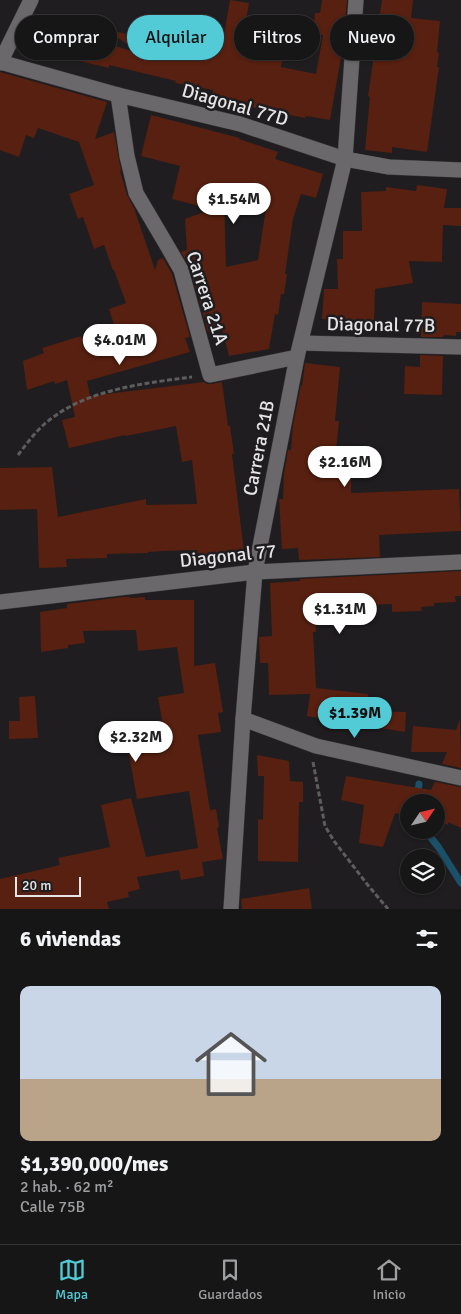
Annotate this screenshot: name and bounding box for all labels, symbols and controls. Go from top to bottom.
chip: Comprar [15,15,117,60]
chip: Alquilar [127,15,224,60]
chip: Filtros [234,15,320,60]
chip: Nuevo [330,15,414,60]
street label: Diagonal 77D [179,78,291,132]
pin: $1.54M [193,182,275,225]
text: $1.54M [208,189,260,209]
street label: Carrera 21A [181,248,234,348]
street label: Diagonal 77B [326,312,436,338]
pin: $4.01M [79,324,161,366]
text: $4.01M [94,330,146,350]
street label: Carrera 21B [238,398,280,498]
pin: $2.16M [304,446,386,488]
text: $2.16M [319,452,371,472]
street label: Diagonal 77 [178,539,278,573]
pin: $1.31M [299,592,381,635]
text: $1.31M [314,599,366,619]
pin: $1.39M [314,696,396,739]
text: $1.39M [329,703,381,723]
pin: $2.32M [95,720,177,763]
text: $2.32M [110,727,162,747]
north arrow [400,794,445,839]
map controls [400,794,445,894]
button: layers [400,849,445,894]
scale bar [15,874,81,897]
text: 20 m [22,877,51,894]
icon: filters [413,925,441,953]
text: 6 viviendas [20,926,121,952]
icon: home [186,1019,276,1109]
text: $1,390,000/mes [20,1151,168,1177]
text: 2 hab. · 62 m² [20,1177,114,1197]
text: Calle 75B [20,1197,85,1217]
tab: Mapa [55,1256,88,1303]
tab: Guardados [198,1256,262,1303]
tab: Inicio [373,1256,406,1303]

